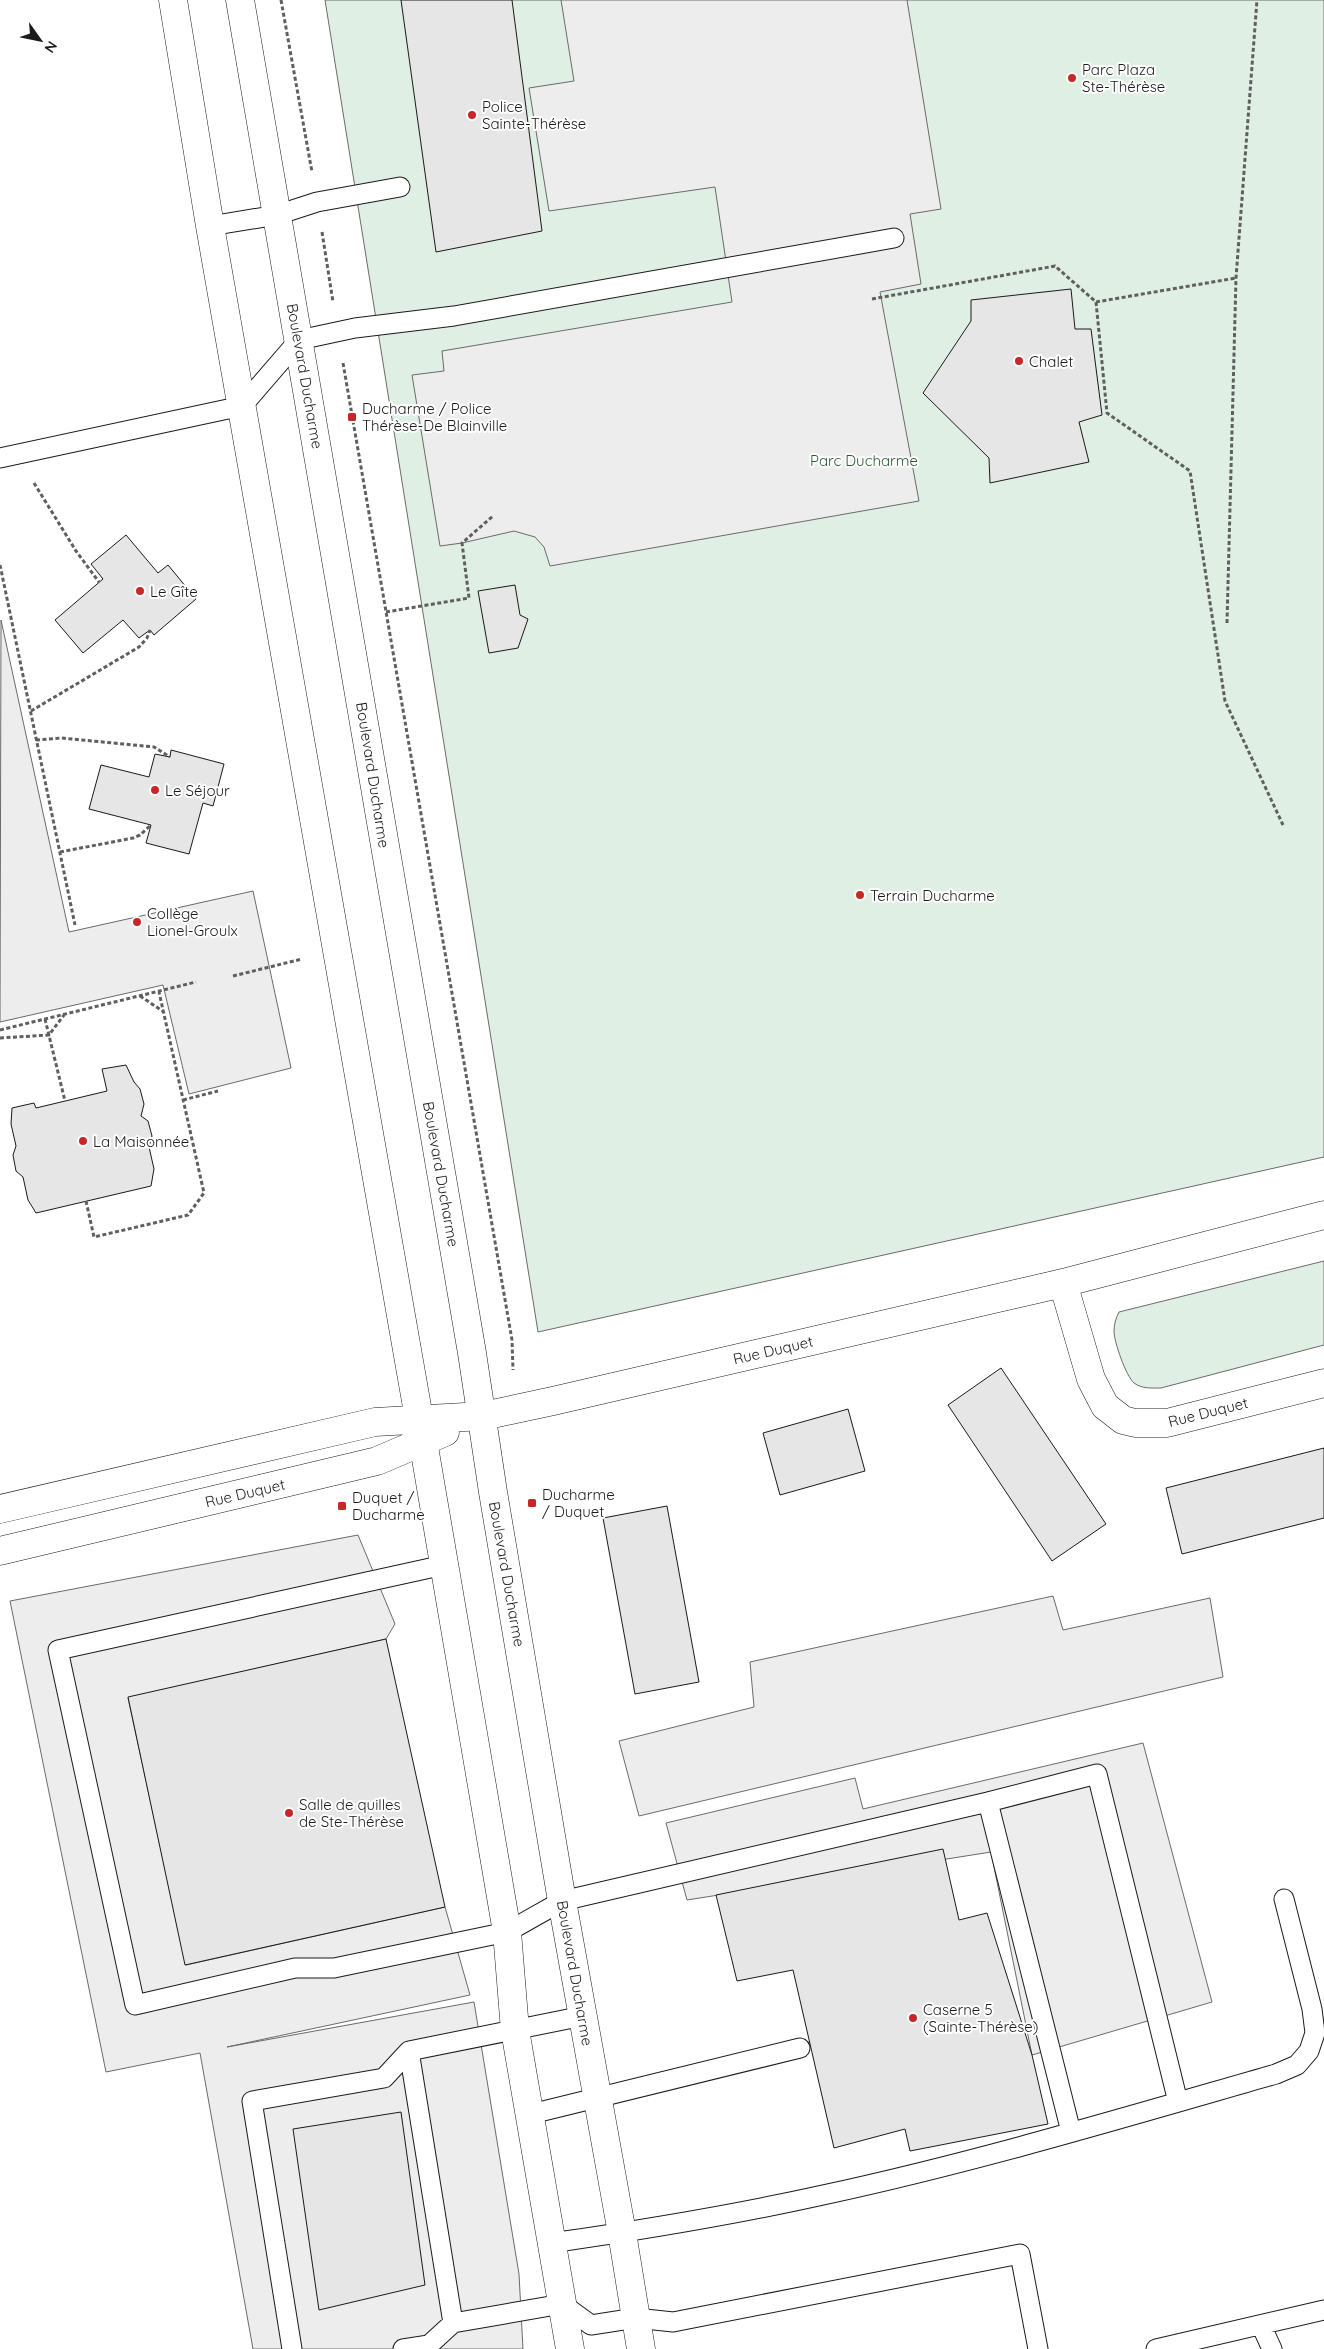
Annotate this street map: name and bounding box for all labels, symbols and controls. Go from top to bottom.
north arrow [15,15,65,65]
text: N [41,38,61,56]
place label: Parc Plaza Ste-Thérèse [1082,60,1165,96]
marker: Parc Plaza Ste-Thérèse [1066,72,1078,84]
place label: Police Sainte-Thérèse [482,97,586,133]
marker: Police Sainte-Thérèse [466,109,478,121]
street label: Boulevard Ducharme [283,302,327,450]
place label: Chalet [1029,352,1073,371]
marker: Chalet [1013,355,1025,367]
place label: Ducharme / Police Thérèse-De Blainville [362,399,507,435]
marker: Ducharme / Police Thérèse-De Blainville [346,411,358,423]
park label: Parc Ducharme [810,451,918,470]
place label: Le Gîte [150,582,198,601]
marker: Le Gîte [134,585,146,597]
street label: Boulevard Ducharme [352,701,394,849]
place label: Le Séjour [165,781,230,800]
marker: Le Séjour [149,784,161,796]
place label: Terrain Ducharme [870,886,995,905]
marker: Terrain Ducharme [854,889,866,901]
place label: Collège Lionel-Groulx [147,904,238,940]
marker: Collège Lionel-Groulx [131,916,143,928]
street label: Boulevard Ducharme [419,1100,463,1248]
place label: La Maisonnée [93,1132,189,1151]
marker: La Maisonnée [77,1135,89,1147]
street label: Rue Duquet [731,1332,815,1368]
street label: Rue Duquet [1166,1393,1250,1431]
street label: Rue Duquet [203,1475,287,1511]
place label: Ducharme / Duquet [542,1485,615,1521]
place label: Duquet / Ducharme [352,1488,425,1524]
marker: Ducharme / Duquet [526,1497,538,1509]
marker: Duquet / Ducharme [336,1500,348,1512]
street label: Boulevard Ducharme [485,1500,529,1648]
place label: Salle de quilles de Ste-Thérèse [299,1795,404,1831]
marker: Salle de quilles de Ste-Thérèse [283,1807,295,1819]
street label: Boulevard Ducharme [553,1899,597,2047]
place label: Caserne 5 (Sainte-Thérèse) [923,2000,1038,2036]
marker: Caserne 5 (Sainte-Thérèse) [907,2012,919,2024]

